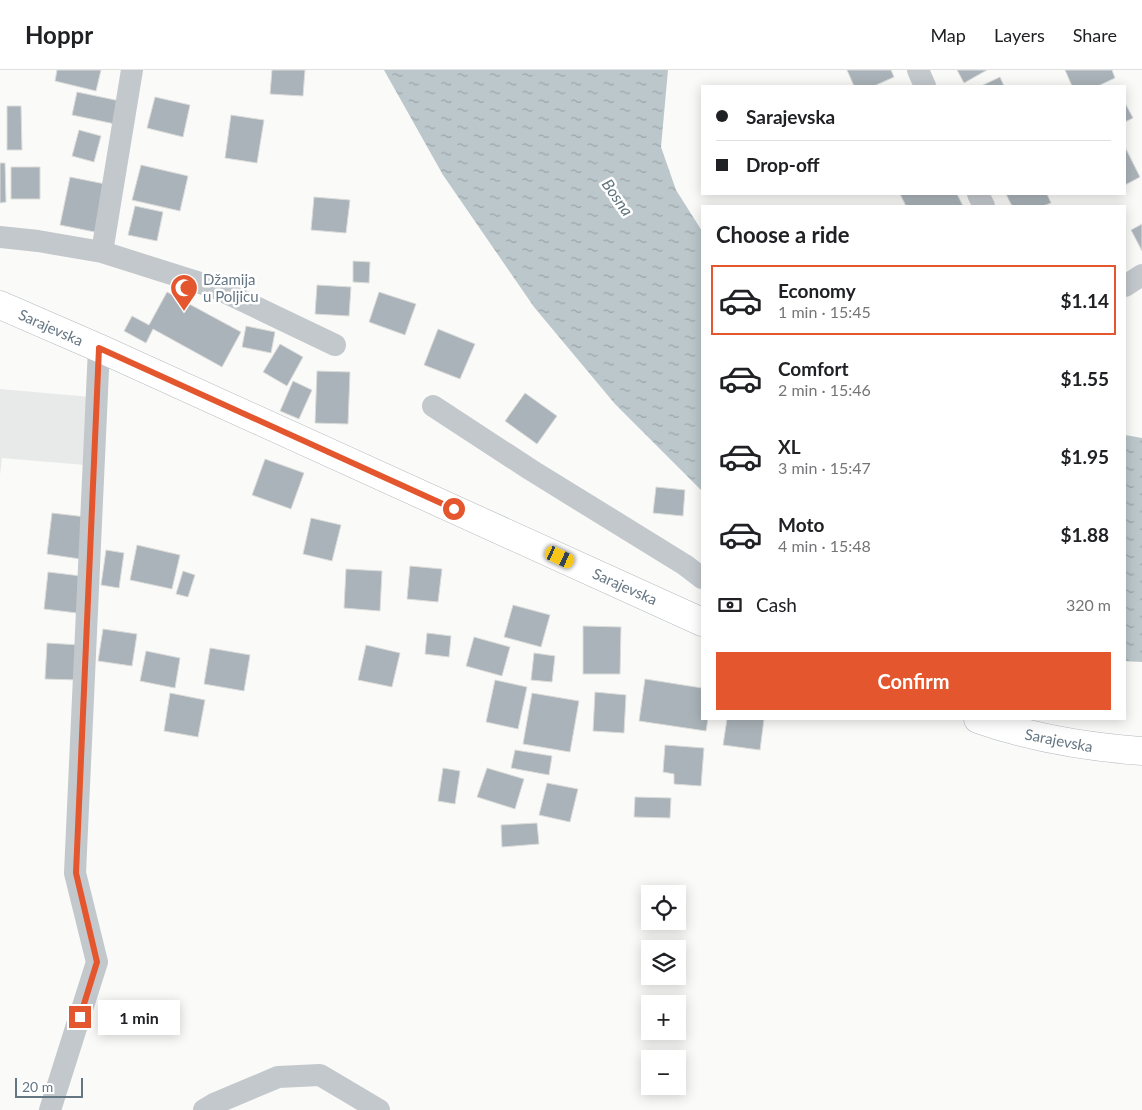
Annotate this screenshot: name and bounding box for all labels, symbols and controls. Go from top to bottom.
text: Hoppr [25,20,93,49]
text: Map [930,24,966,46]
text: Layers [994,24,1045,46]
text: Share [1073,24,1117,46]
text: Sarajevska [746,105,835,128]
text: Drop-off [746,153,820,176]
water label: Bosna [598,175,638,219]
text: Choose a ride [716,221,850,248]
place label: Džamija u Poljicu [203,270,259,305]
mosque icon: Džamija u Poljicu [169,273,199,312]
icon: car [718,278,763,323]
text: Economy [778,279,856,302]
text: $1.14 [1060,289,1109,312]
text: 1 min · 15:45 [778,302,871,321]
street label: Sarajevska [16,305,86,349]
icon: car [718,356,763,401]
text: Comfort [778,357,849,380]
text: $1.55 [1060,367,1109,390]
text: 2 min · 15:46 [778,380,871,399]
icon: car [718,434,763,479]
text: XL [778,435,801,458]
text: $1.95 [1060,445,1109,468]
text: 3 min · 15:47 [778,458,871,477]
route start [443,498,465,520]
icon: car [718,512,763,557]
text: Moto [778,513,824,536]
text: $1.88 [1060,523,1109,546]
text: 4 min · 15:48 [778,536,871,555]
car [543,544,576,570]
street label: Sarajevska [590,564,660,608]
icon: cash [716,591,744,619]
text: Cash [756,593,797,616]
text: 320 m [1066,595,1111,614]
button: Confirm [716,652,1111,710]
street label: Sarajevska [1024,725,1094,755]
map controls [641,885,686,1095]
button: locate [641,885,686,930]
button: layers [641,940,686,985]
button: + [641,995,686,1040]
callout: 1 min [98,1000,180,1034]
route end [69,1006,91,1028]
text: 1 min [119,1008,159,1027]
button: − [641,1050,686,1095]
scale bar [15,1075,82,1098]
text: 20 m [22,1078,53,1095]

